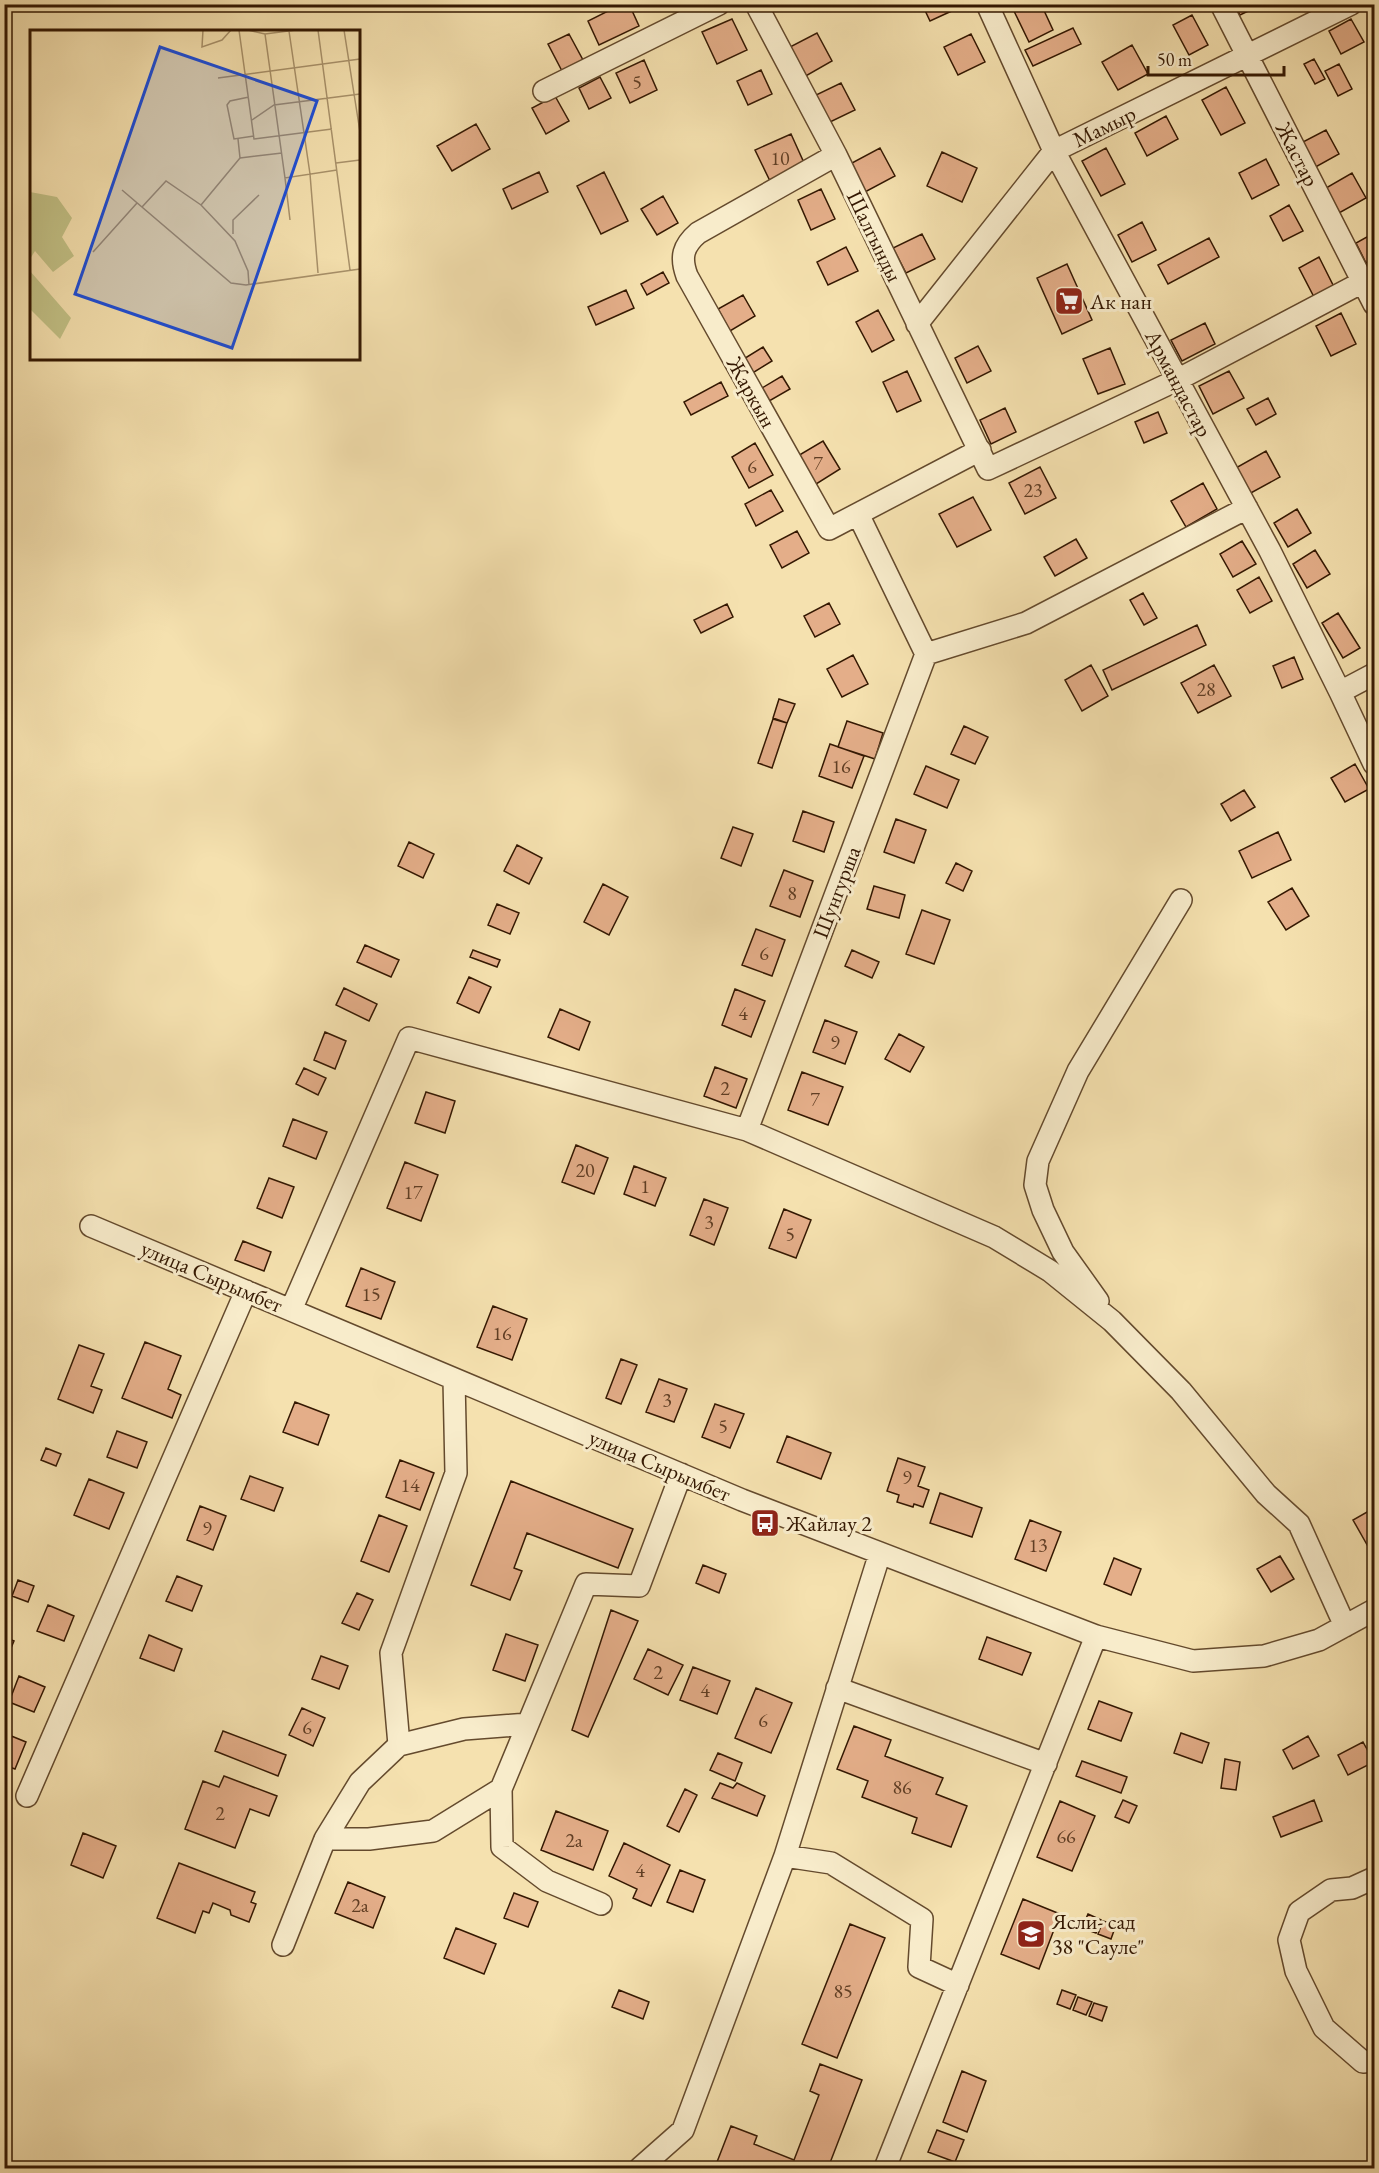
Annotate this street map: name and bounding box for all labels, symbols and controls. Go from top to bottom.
inset map [30,30,360,360]
scale bar [1148,39,1284,77]
text: 50 m [1157,48,1192,71]
house number: 5 [632,69,642,95]
street label: Мамыр [1068,99,1141,154]
street label: Жастар [1269,116,1326,191]
house number: 10 [770,145,790,171]
street label: Шалгынды [840,186,909,287]
supermarket icon: Ак нан [1053,285,1085,317]
place label: Ак нан [1089,287,1152,316]
street label: Армандастар [1138,324,1219,442]
street label: Жаркын [720,351,783,433]
house number: 7 [813,450,823,476]
house number: 6 [747,453,757,479]
house number: 23 [1023,477,1043,503]
house number: 28 [1196,676,1216,702]
house number: 16 [831,753,851,779]
street label: Шунгурша [806,842,867,943]
house number: 8 [787,880,797,906]
house number: 6 [759,940,769,966]
house number: 4 [738,1000,748,1026]
house number: 9 [830,1029,840,1055]
house number: 2 [720,1075,730,1101]
house number: 7 [810,1086,820,1112]
house number: 20 [575,1157,595,1183]
house number: 1 [640,1173,650,1199]
house number: 17 [403,1179,423,1205]
house number: 3 [704,1209,714,1235]
house number: 5 [785,1221,795,1247]
street label: улица Сырымбет [136,1234,287,1319]
house number: 15 [361,1281,381,1307]
house number: 16 [492,1320,512,1346]
house number: 3 [662,1387,672,1413]
house number: 5 [718,1413,728,1439]
street label: улица Сырымбет [584,1423,735,1508]
house number: 9 [902,1464,912,1490]
house number: 14 [400,1472,420,1498]
bus stop icon: Жайлау 2 [749,1507,781,1539]
place label: Жайлау 2 [785,1509,872,1538]
house number: 9 [202,1515,212,1541]
house number: 13 [1028,1532,1048,1558]
house number: 2 [653,1659,663,1685]
house number: 4 [700,1677,710,1703]
house number: 6 [758,1707,768,1733]
house number: 6 [302,1714,312,1740]
house number: 86 [892,1774,912,1800]
house number: 2 [215,1800,225,1826]
house number: 66 [1056,1823,1076,1849]
house number: 2а [565,1827,583,1853]
house number: 4 [635,1857,645,1883]
house number: 2а [351,1892,369,1918]
place label: Ясли- сад 38 "Сауле" [1051,1907,1144,1961]
school or university icon: Ясли- сад 38 "Сауле" [1015,1918,1047,1950]
house number: 85 [833,1978,853,2004]

